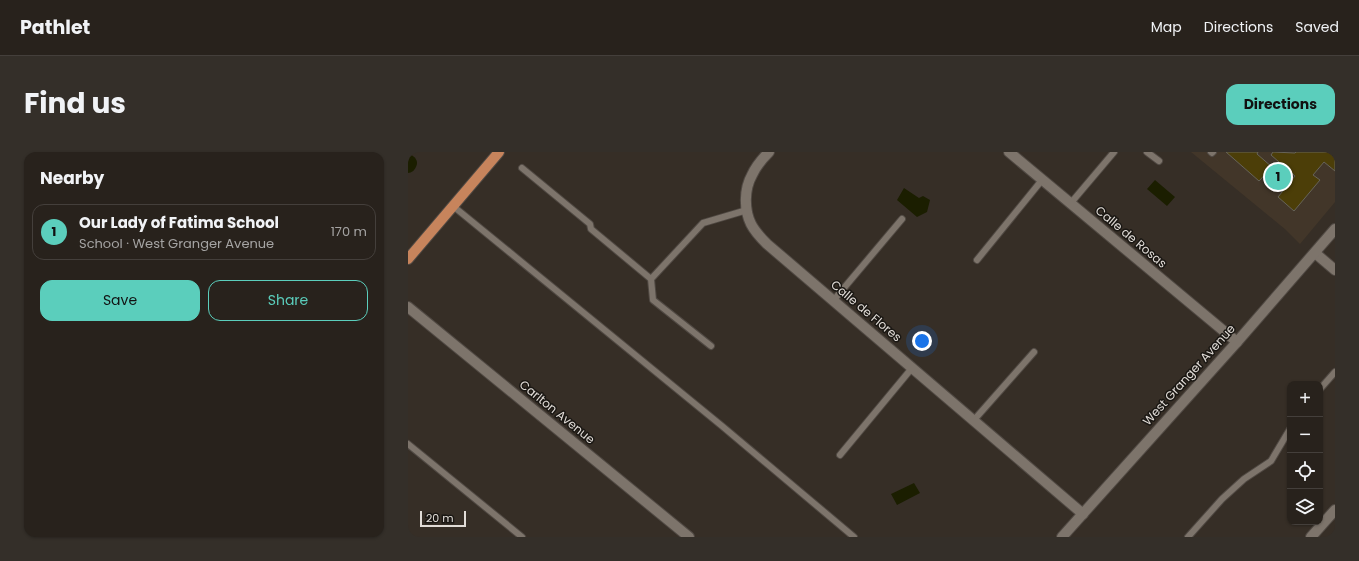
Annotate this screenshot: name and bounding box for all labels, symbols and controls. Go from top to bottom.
text: Pathlet [20,14,90,41]
text: Map [1151,17,1182,37]
text: Directions [1204,17,1273,37]
text: Saved [1295,17,1339,37]
text: Find us [24,84,126,123]
button: Directions [1226,84,1335,125]
pin: 1 [1265,162,1291,192]
text: Nearby [40,166,104,190]
street label: Calle de Rosas [1092,202,1171,272]
text: Our Lady of Fatima School [79,212,279,233]
text: 1 [52,222,56,241]
text: 170 m [331,222,367,241]
text: School · West Granger Avenue [79,234,274,253]
street label: Calle de Flores [827,276,905,345]
button: Save [40,280,200,321]
button: Share [208,280,368,321]
street label: West Granger Avenue [1139,320,1239,429]
your location [912,331,932,351]
street label: Carlton Avenue [516,376,599,447]
map controls [1287,381,1323,525]
button: + [1287,381,1323,417]
button: − [1287,417,1323,453]
button: locate [1287,453,1323,489]
button: layers [1287,489,1323,525]
scale bar [420,509,466,528]
text: 20 m [426,510,454,526]

